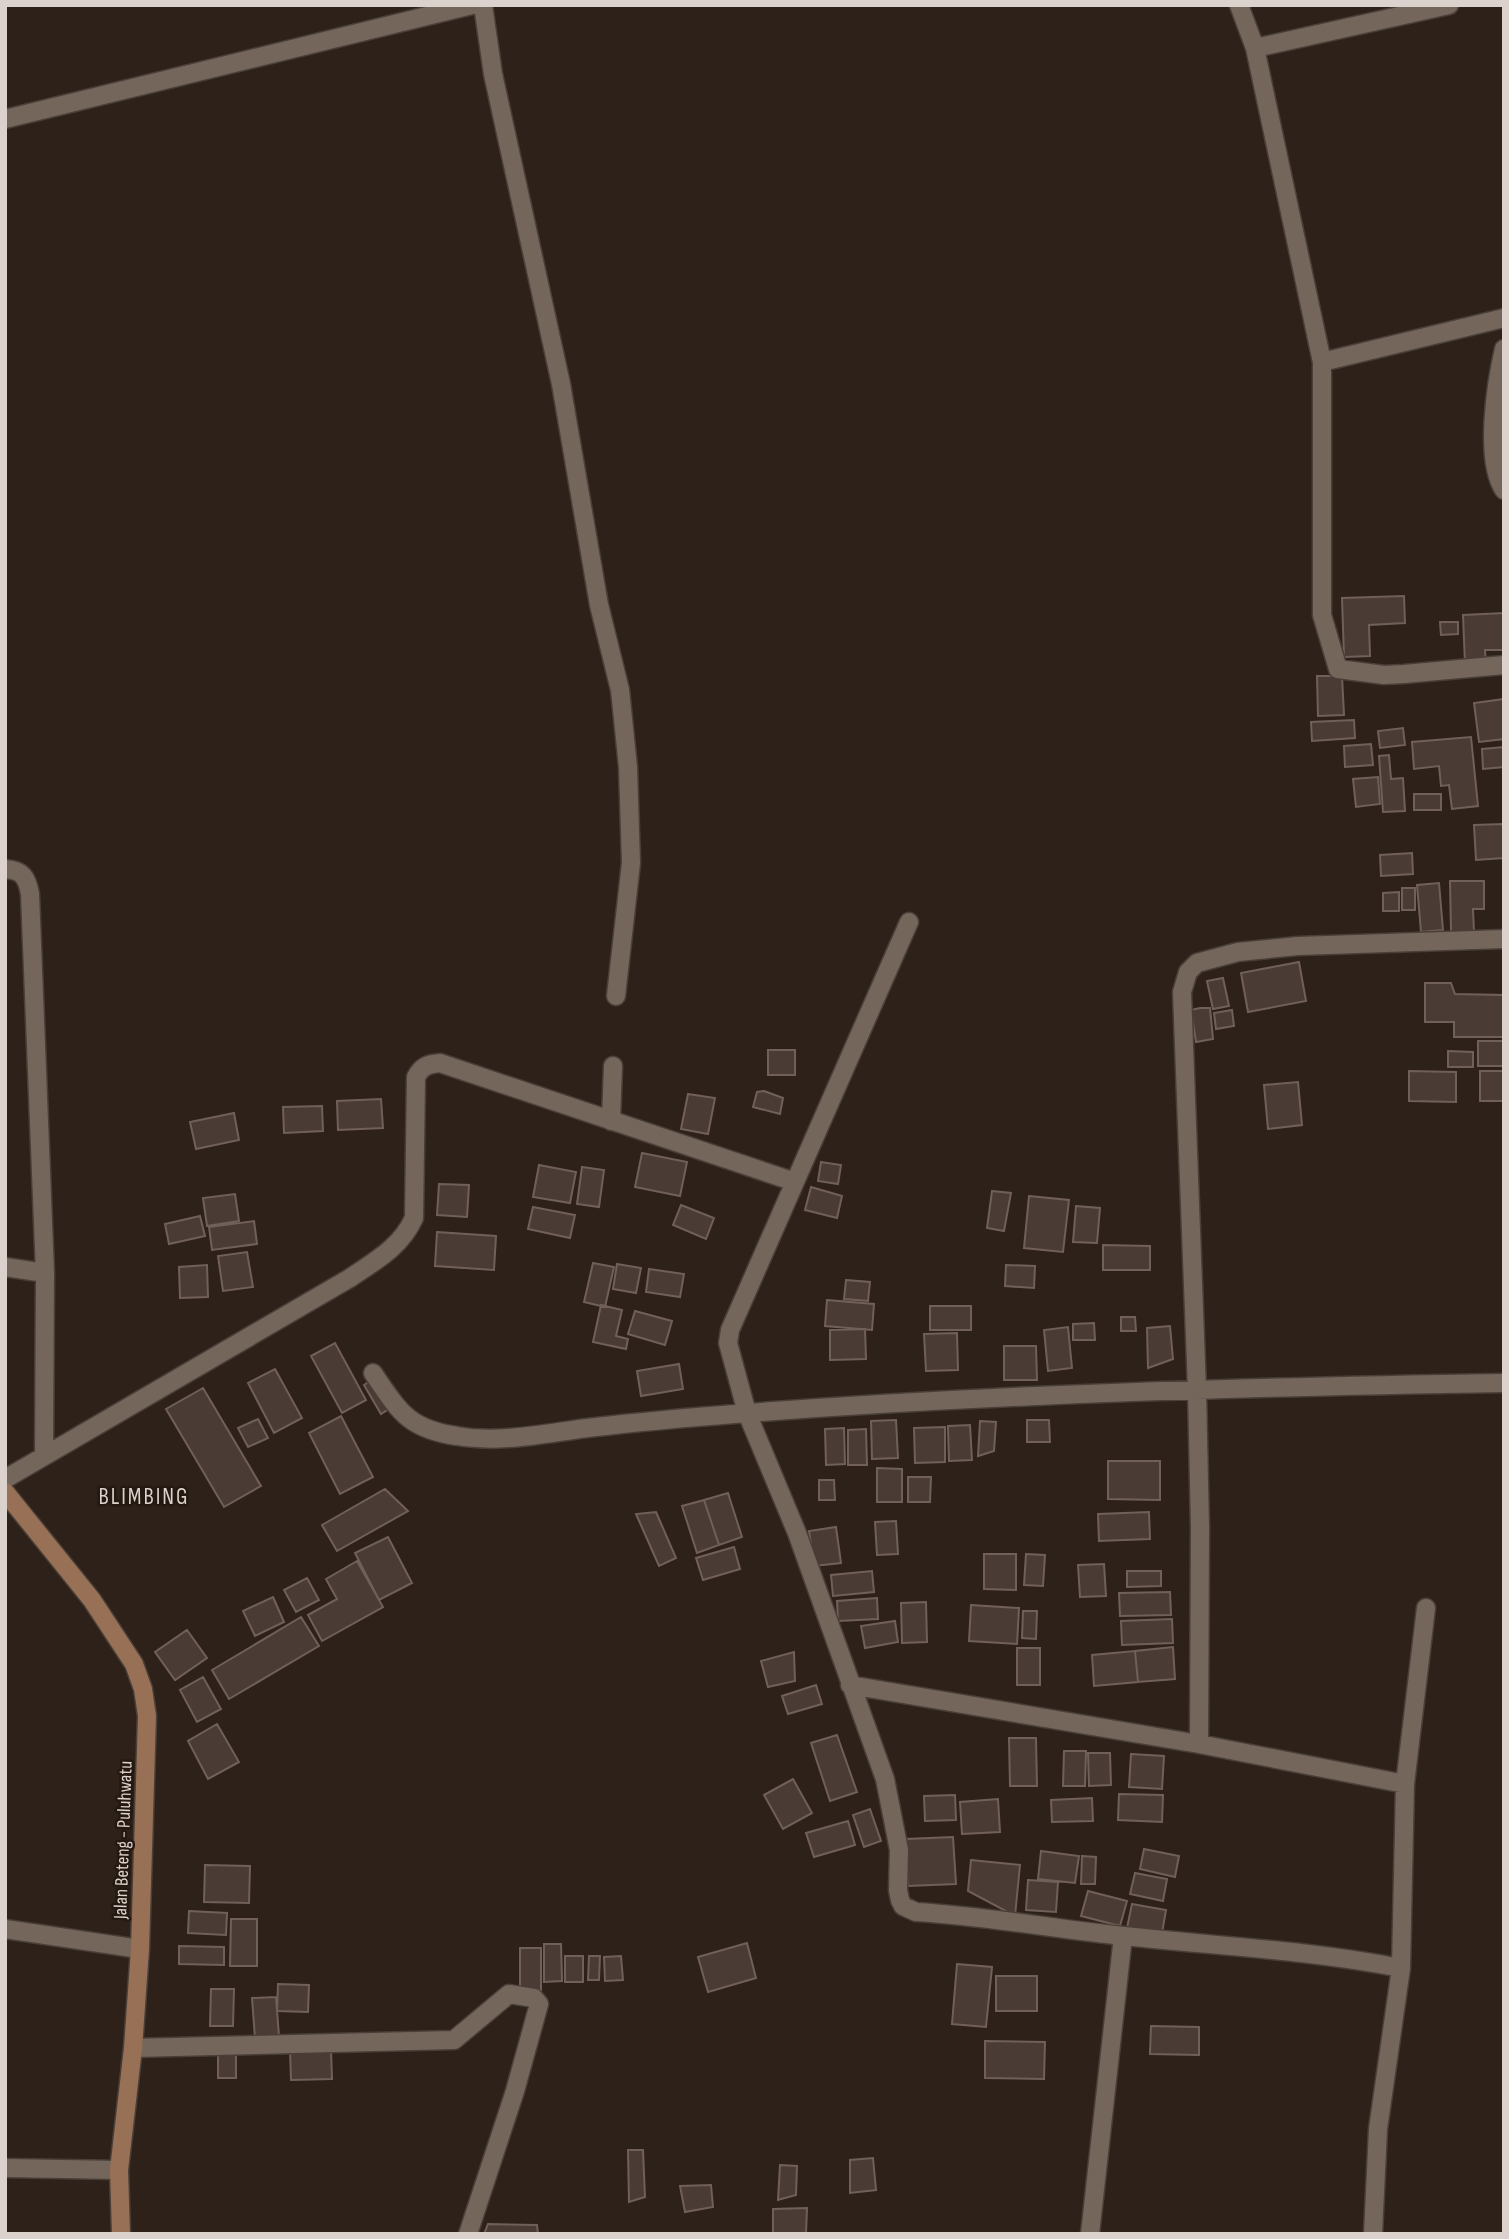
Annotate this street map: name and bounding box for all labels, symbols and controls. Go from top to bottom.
district label: BLIMBING [98,1483,190,1511]
street label: Jalan Beteng - Puluhwatu [109,1761,138,1921]

